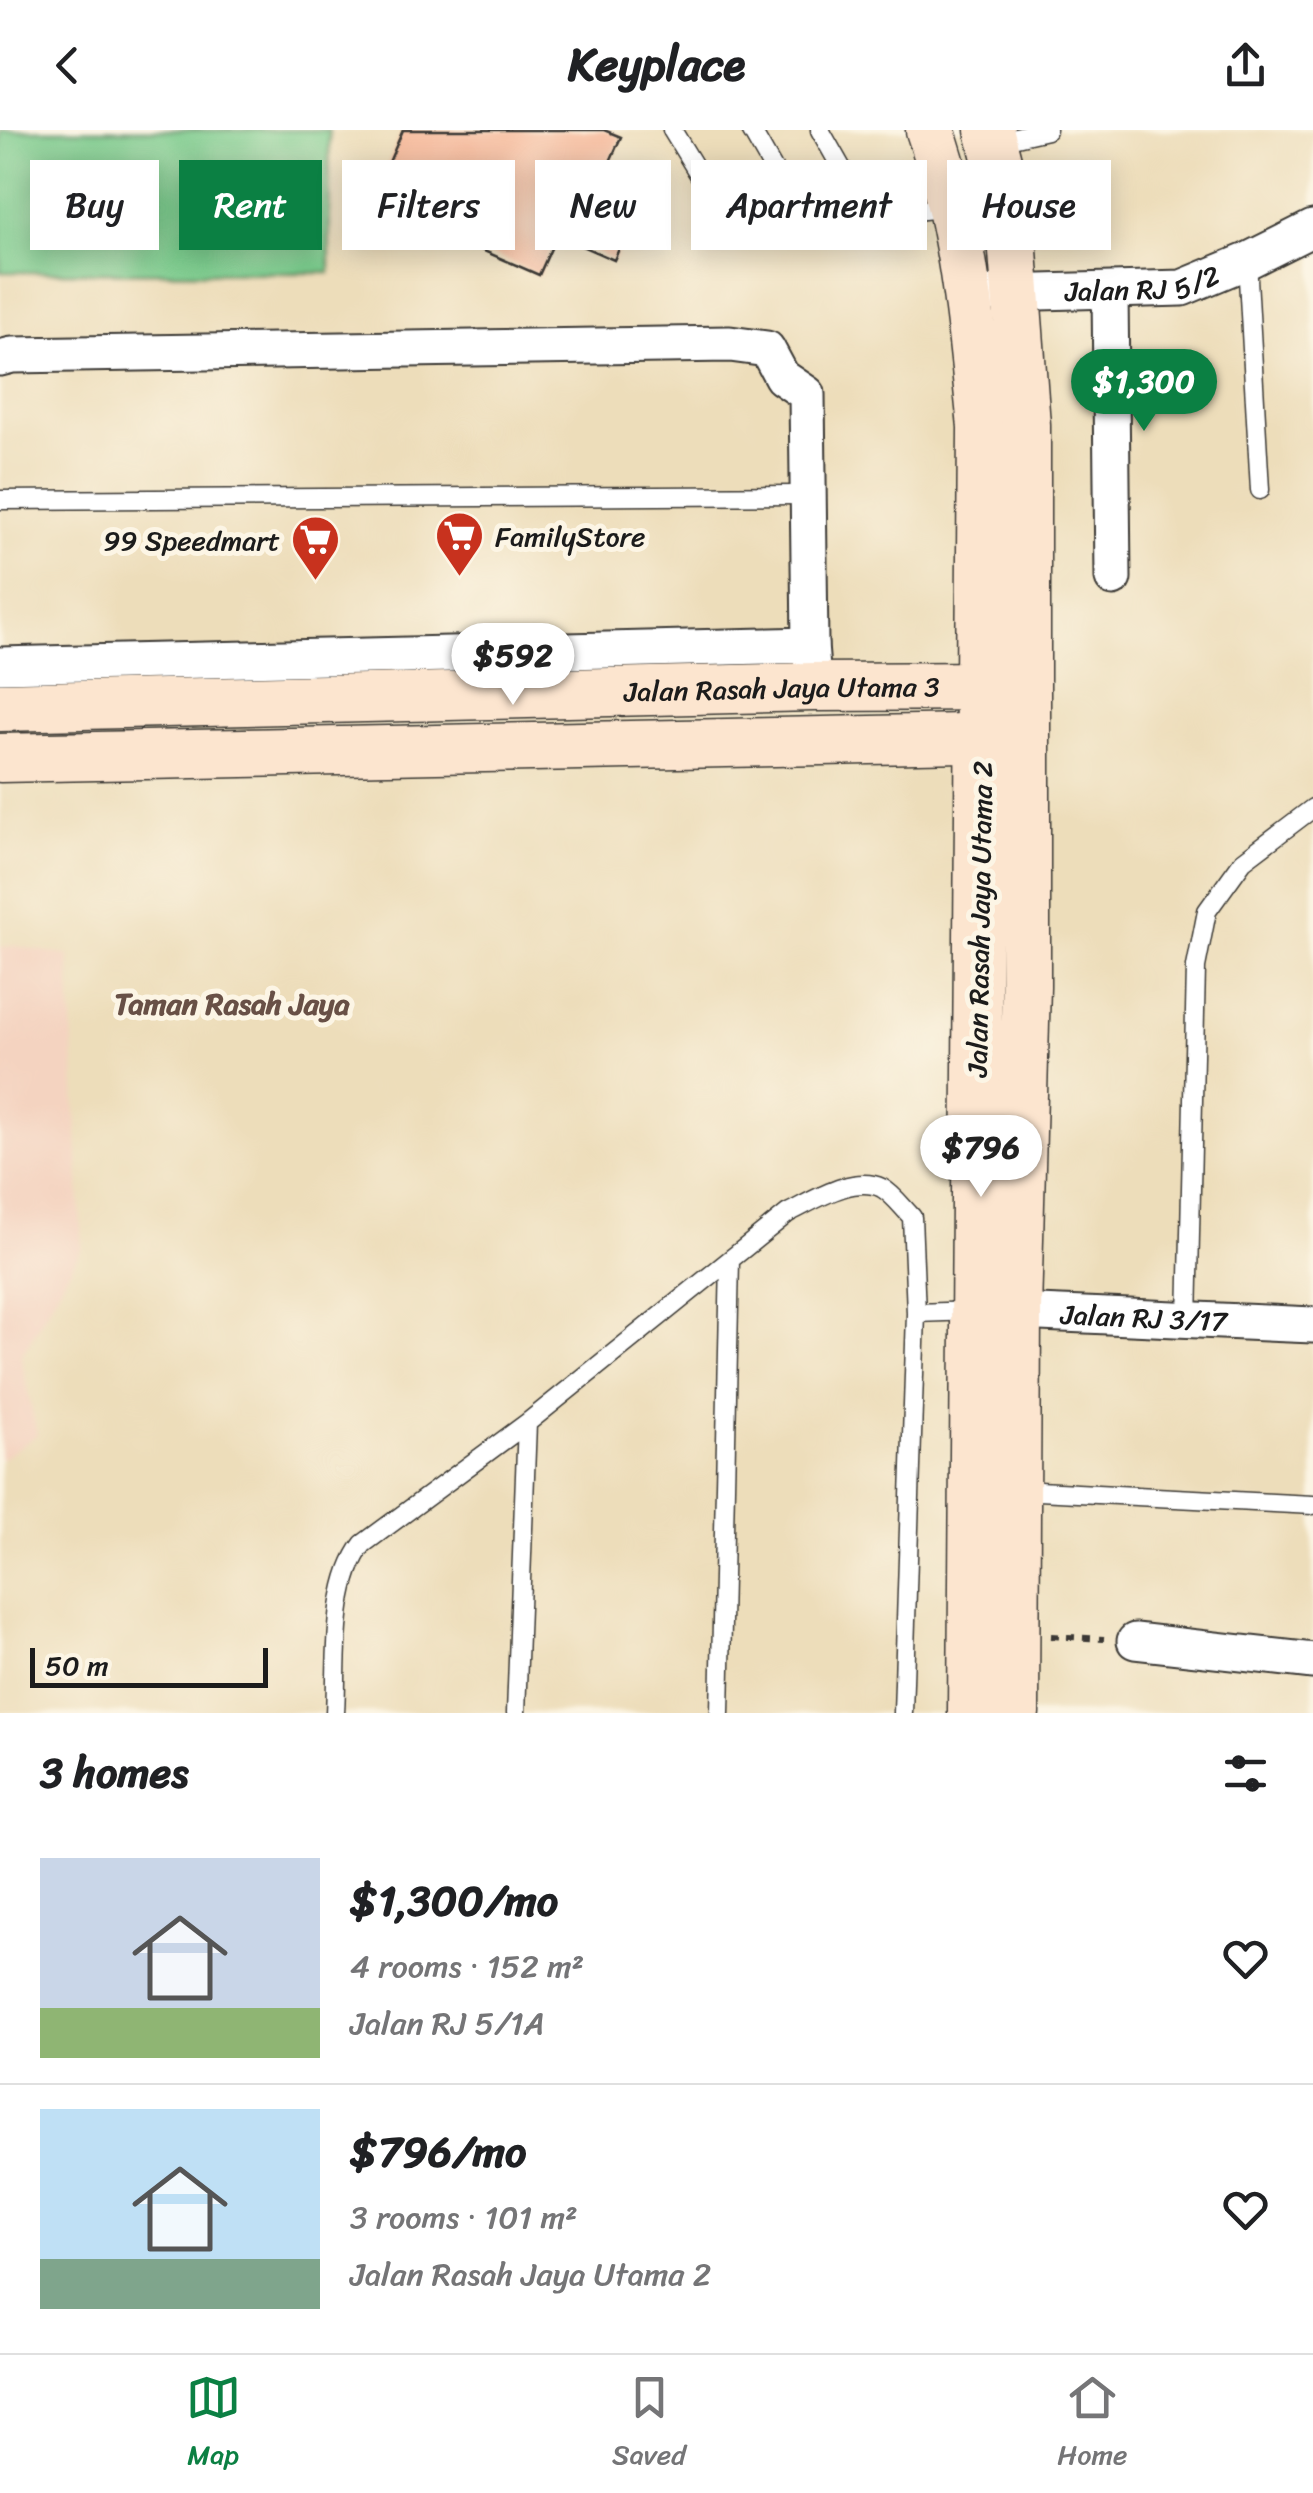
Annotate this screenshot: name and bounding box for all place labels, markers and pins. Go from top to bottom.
pin: $1,300 [1063,349,1225,434]
supermarket icon: FamilyStore [434,510,486,578]
place label: FamilyStore [495,512,645,561]
supermarket icon: 99 Speedmart [289,514,341,582]
place label: 99 Speedmart [103,516,280,565]
pin: $592 [454,623,572,708]
pin: $796 [922,1115,1040,1200]

